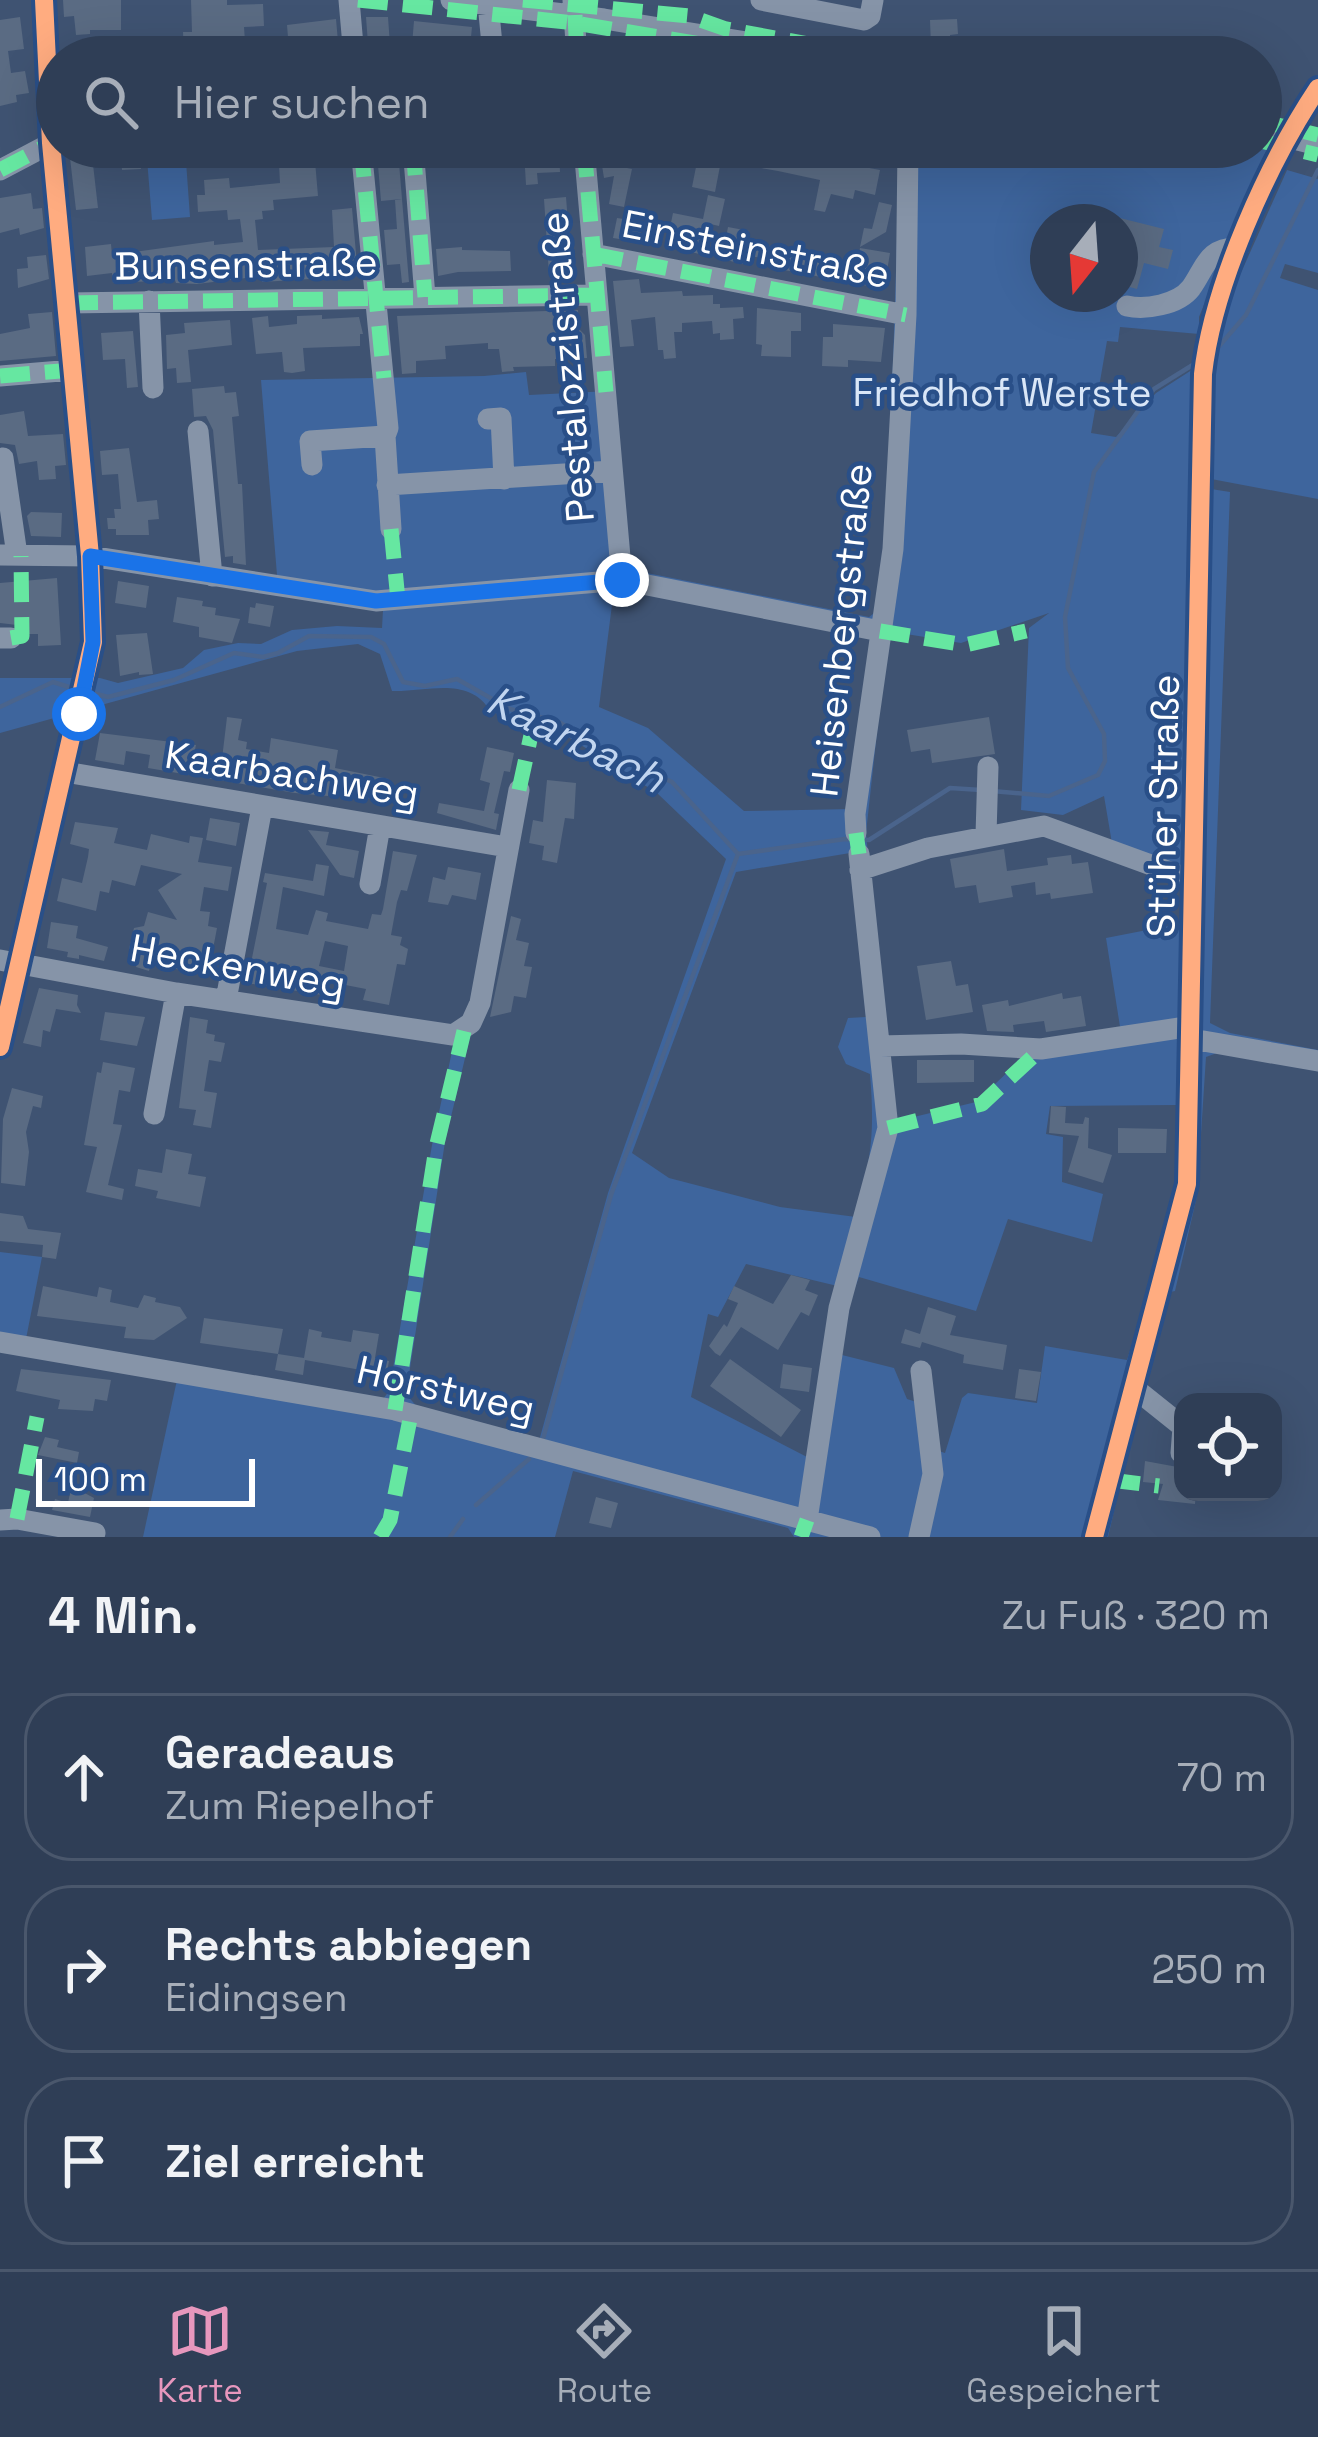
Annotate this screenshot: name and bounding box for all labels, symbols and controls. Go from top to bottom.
search box [36,36,1282,168]
icon: search [78,69,144,135]
text: Hier suchen [174,74,430,131]
street label: Einsteinstraße [618,199,894,299]
north arrow [1030,204,1138,312]
street label: Pestalozzistraße [529,210,605,524]
street label: Bunsenstraße [114,237,378,291]
park label: Friedhof Werste [852,368,1152,417]
street label: Heisenbergstraße [799,461,883,799]
route end [595,553,649,607]
water label: Kaarbach [478,673,675,805]
street label: Stüher Straße [1136,674,1190,938]
route start [52,687,106,741]
street label: Kaarbachweg [162,730,422,818]
street label: Heckenweg [127,923,349,1009]
street label: Horstweg [352,1345,540,1433]
map controls [1174,1393,1282,1501]
button: locate [1174,1393,1282,1501]
scale bar [36,1453,255,1506]
text: 100 m [54,1459,147,1501]
text: 4 Min. [48,1583,199,1648]
text: Zu Fuß · 320 m [1001,1591,1270,1640]
text: Geradeaus [165,1724,395,1781]
icon: ahead [51,1744,117,1810]
text: 70 m [1177,1753,1267,1802]
text: Zum Riepelhof [165,1781,434,1830]
text: Rechts abbiegen [165,1916,532,1973]
icon: right [51,1936,117,2002]
text: 250 m [1152,1945,1267,1994]
text: Eidingsen [165,1973,348,2022]
icon: arrive [51,2128,117,2194]
text: Ziel erreicht [165,2133,425,2190]
tab: Karte [157,2298,243,2412]
tab: Route [557,2298,652,2412]
tab: Gespeichert [966,2298,1161,2412]

